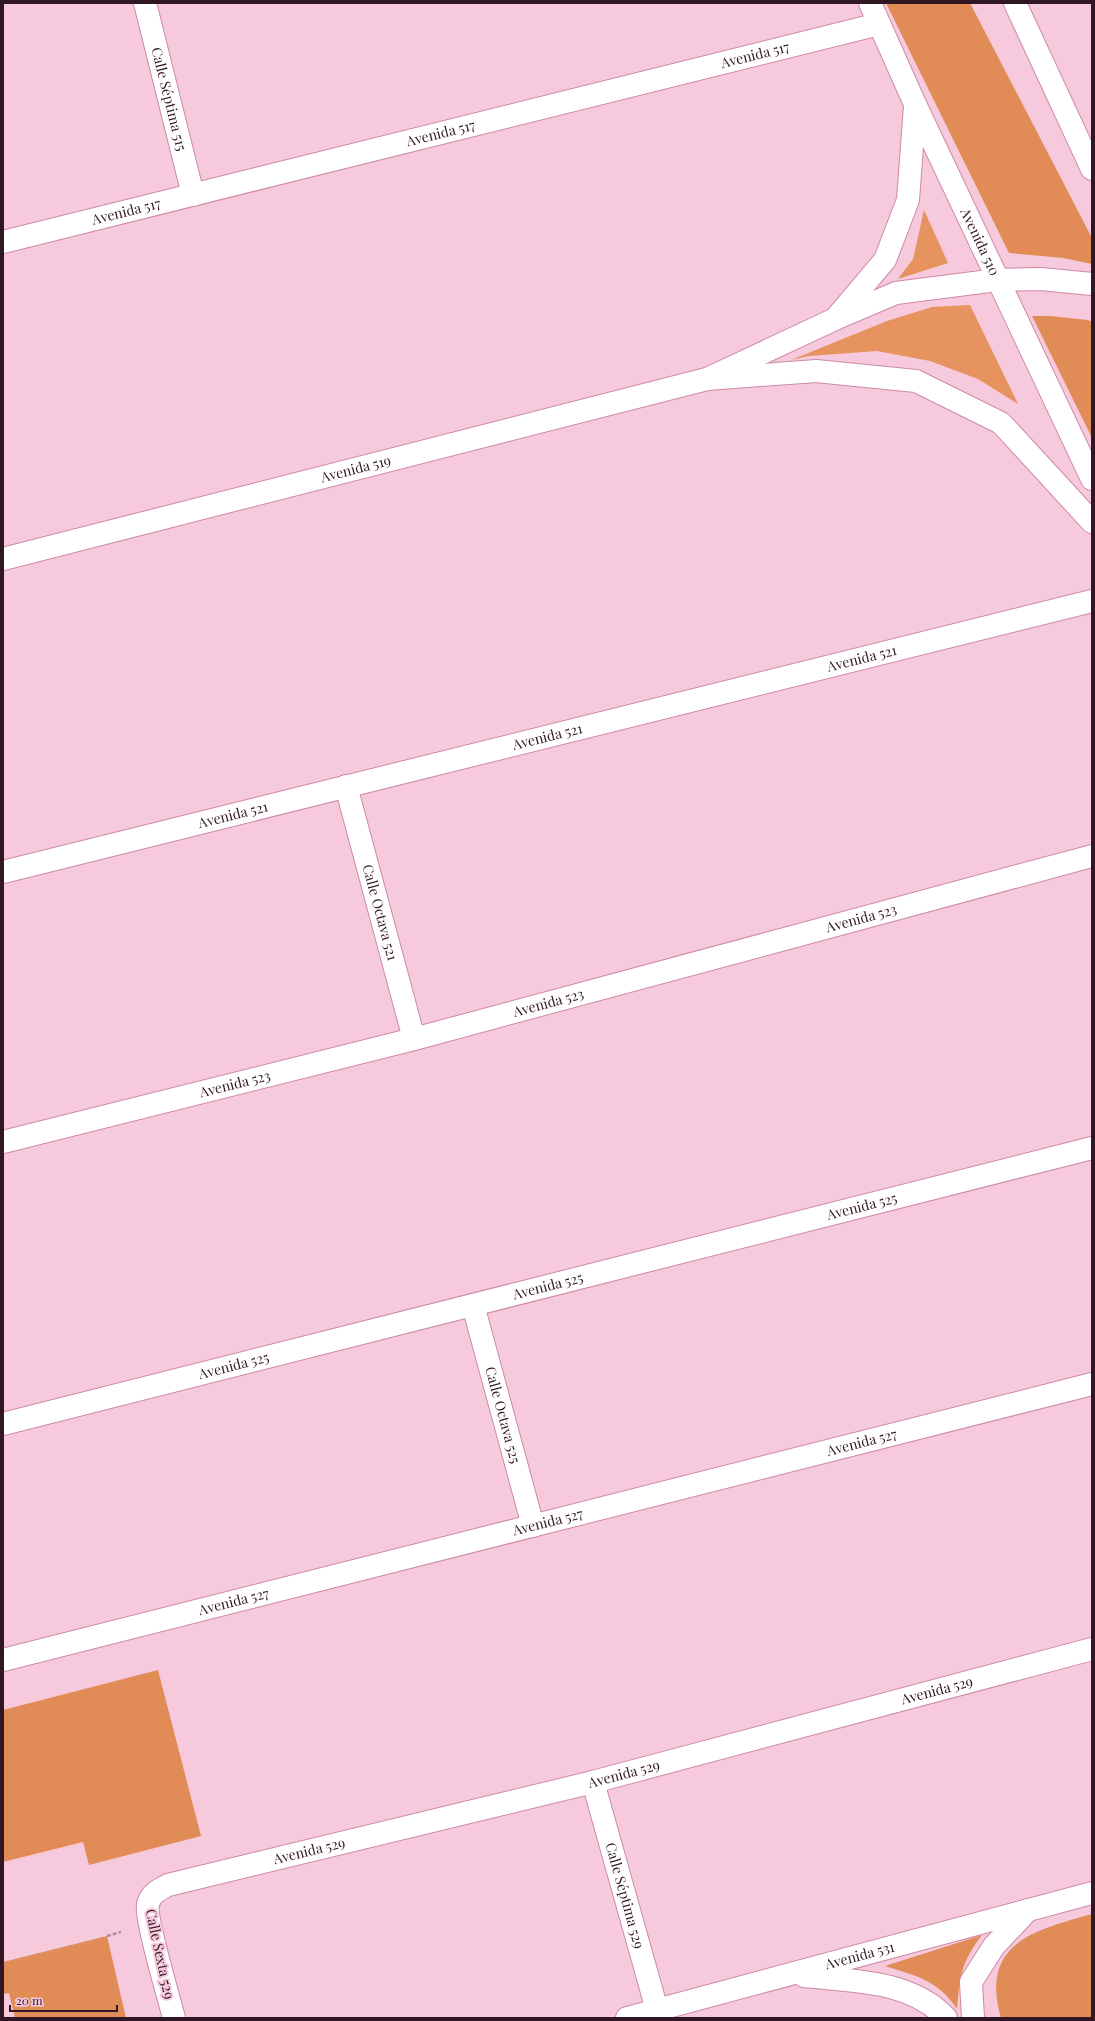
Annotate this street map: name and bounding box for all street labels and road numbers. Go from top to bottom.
street label: Avenida 517 [718,37,792,72]
street label: Calle Séptima 515 [147,45,192,153]
street label: Avenida 517 [403,115,477,151]
street label: Avenida 517 [89,193,163,229]
street label: Avenida 510 [956,204,1005,279]
street label: Avenida 519 [317,450,393,487]
street label: Avenida 521 [824,640,899,676]
street label: Avenida 521 [509,718,584,754]
street label: Avenida 521 [195,796,270,832]
street label: Calle Octava 521 [358,862,403,963]
street label: Avenida 523 [823,899,899,937]
street label: Avenida 523 [510,984,586,1021]
street label: Avenida 523 [196,1065,272,1102]
street label: Avenida 525 [824,1188,899,1224]
street label: Avenida 525 [509,1267,585,1304]
street label: Avenida 525 [195,1347,271,1383]
street label: Calle Octava 525 [481,1364,526,1466]
street label: Avenida 527 [824,1424,899,1460]
street label: Avenida 527 [510,1503,585,1540]
street label: Avenida 527 [195,1583,271,1619]
street label: Avenida 529 [898,1671,975,1709]
street label: Avenida 529 [585,1755,662,1792]
street label: Avenida 529 [270,1832,347,1868]
street label: Calle Séptima 529 [601,1840,649,1951]
street label: Calle Sexta 529 [142,1907,179,2001]
street label: Avenida 531 [822,1937,896,1974]

